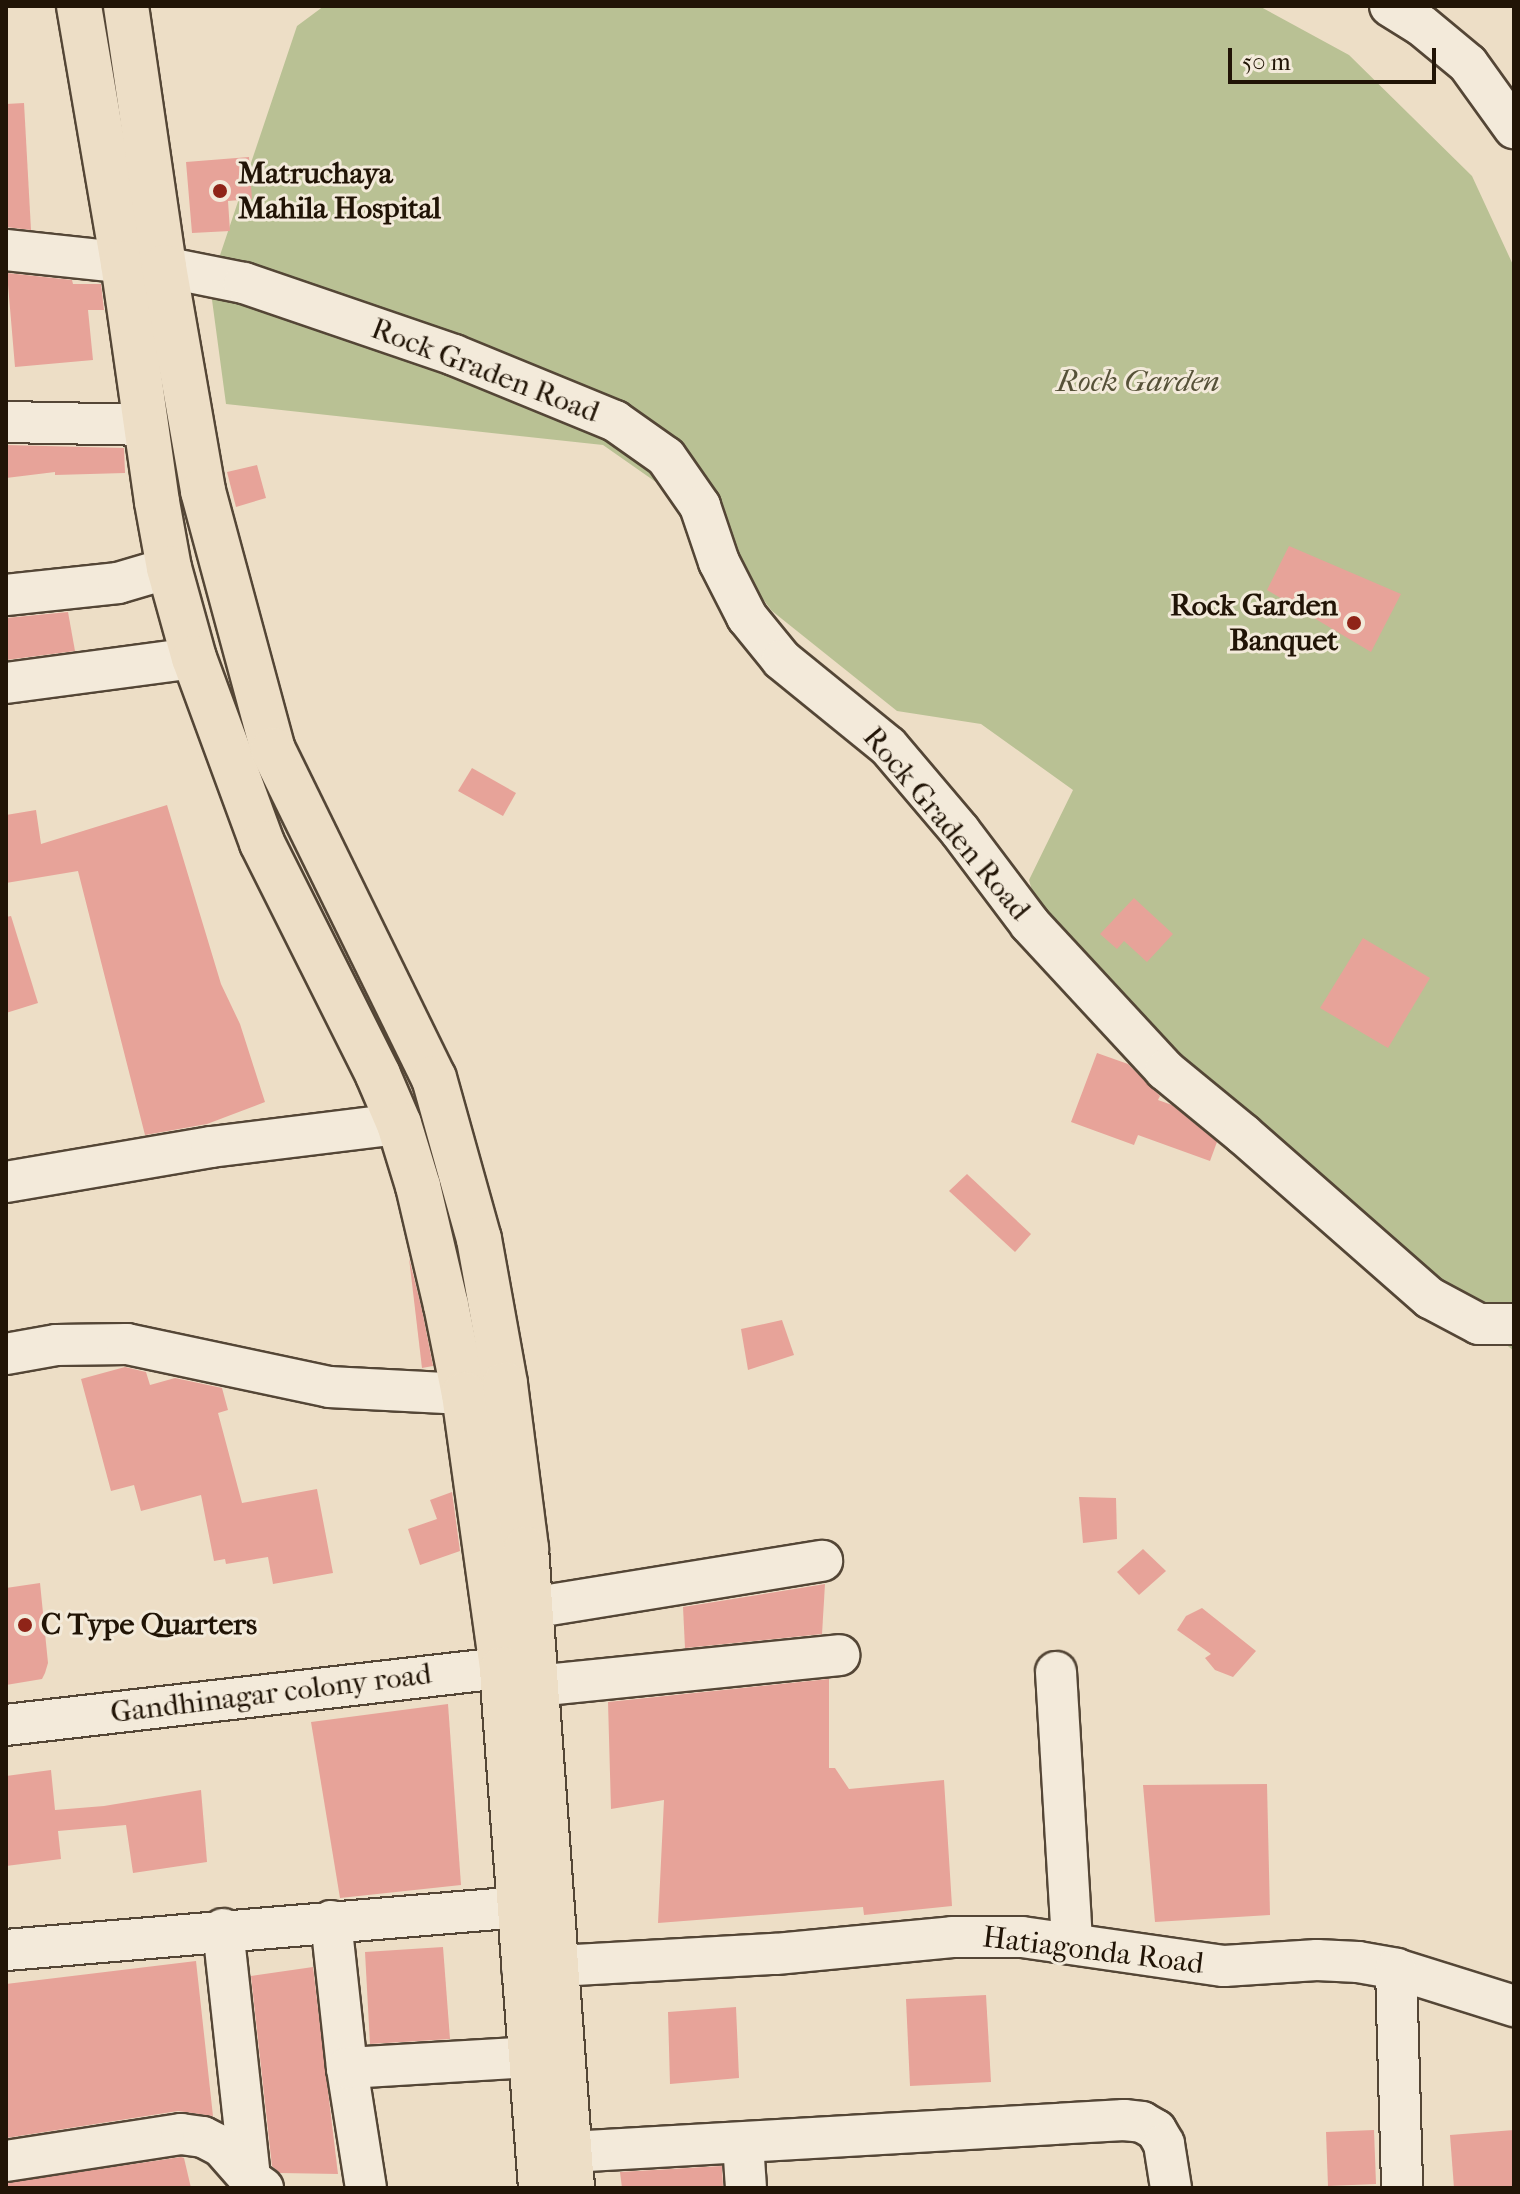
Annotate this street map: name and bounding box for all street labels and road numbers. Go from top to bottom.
street label: Rock Graden Road [366,311,604,431]
street label: Rock Graden Road [855,720,1037,928]
street label: Gandhinagar colony road [109,1656,433,1732]
street label: Hatiagonda Road [980,1920,1206,1982]

